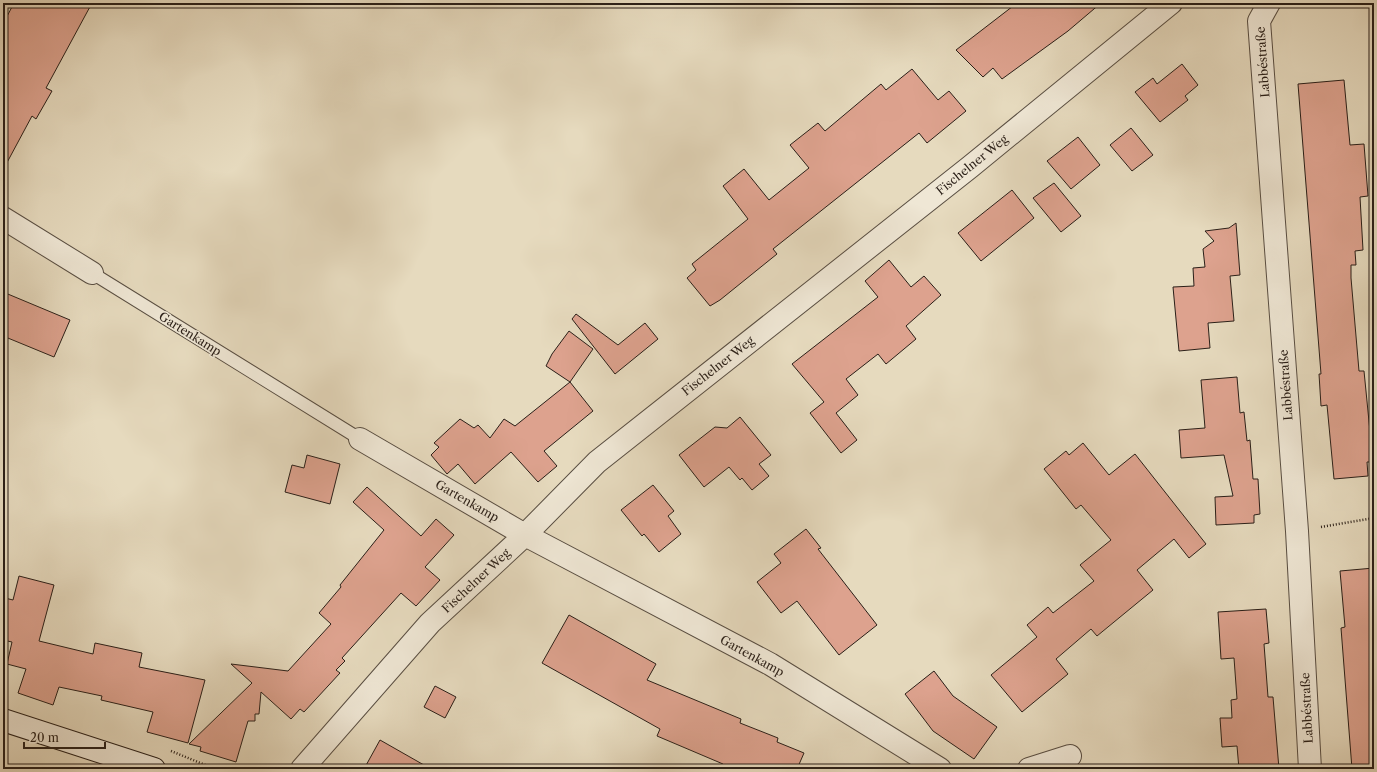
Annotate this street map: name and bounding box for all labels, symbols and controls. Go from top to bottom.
street label: Labbéstraße [1253,26,1272,98]
street label: Fischelner Weg [933,131,1011,198]
street label: Gartenkamp [156,308,224,359]
street label: Fischelner Weg [679,332,757,399]
street label: Labbéstraße [1276,349,1295,421]
street label: Gartenkamp [433,476,502,525]
street label: Fischelner Weg [438,545,513,616]
street label: Gartenkamp [718,632,787,679]
street label: Labbéstraße [1297,672,1316,744]
scale bar [24,724,105,750]
text: 20 m [30,730,59,745]

